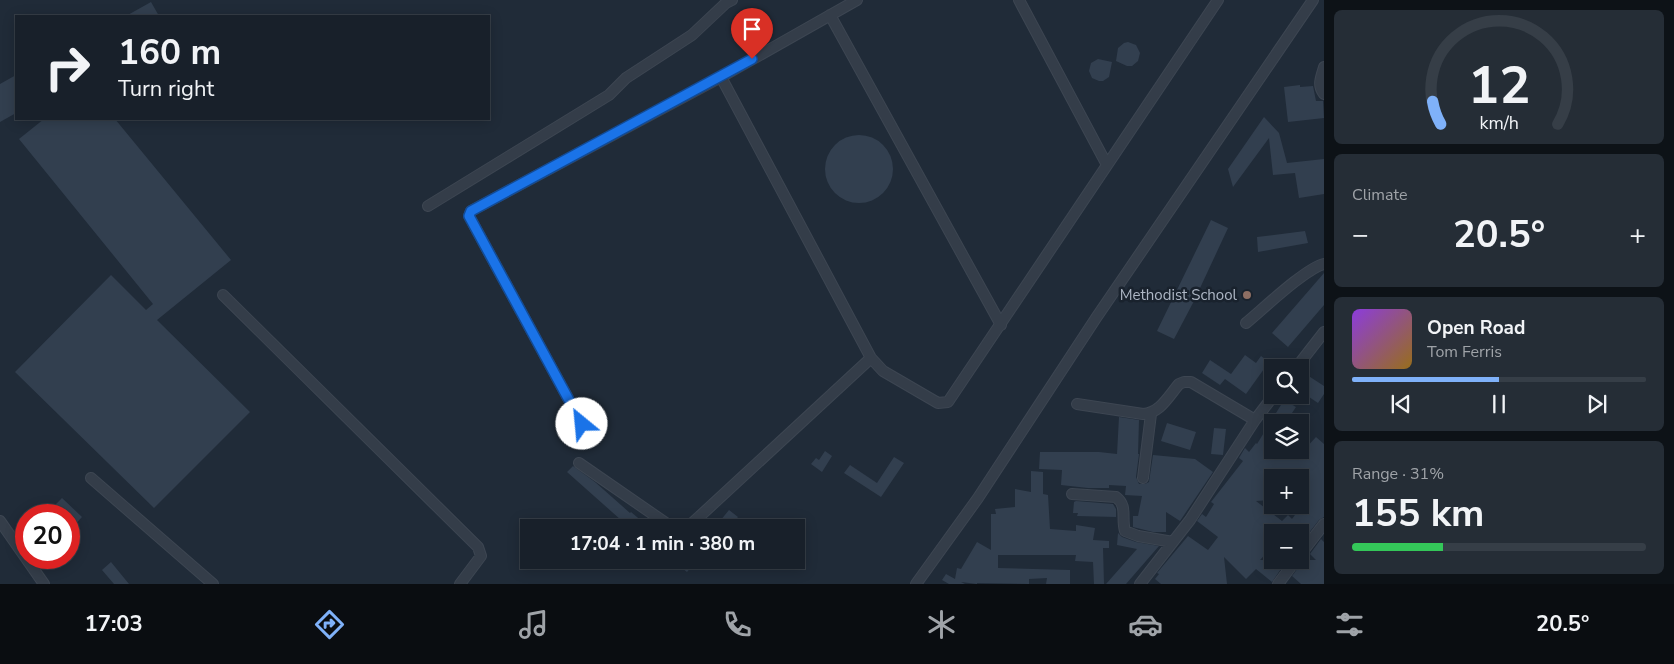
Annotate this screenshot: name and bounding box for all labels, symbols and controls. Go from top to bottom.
pin [731,8,773,59]
icon: arrive [738,15,766,43]
text: 160 m [118,29,221,76]
icon: right [35,35,100,100]
text: 12 [1468,50,1530,121]
text: Turn right [118,74,214,104]
text: km/h [1479,111,1519,135]
text: Climate [1352,184,1407,206]
text: 20.5° [1453,209,1545,260]
text: − [1352,216,1369,254]
text: + [1629,216,1646,254]
place label: Methodist School [1120,285,1238,305]
marker: Methodist School [1241,289,1253,301]
text: Open Road [1427,315,1525,341]
text: Tom Ferris [1427,341,1502,363]
map controls [1264,359,1309,569]
button: search [1264,359,1309,404]
icon: previous [1387,390,1415,418]
icon: pause [1485,390,1513,418]
icon: next [1583,390,1611,418]
position arrow [555,397,607,449]
button: layers [1264,414,1309,459]
text: Range · 31% [1352,463,1444,485]
button: + [1264,469,1309,514]
text: 155 km [1352,488,1484,539]
speed limit sign: 20 [15,504,80,569]
button: − [1264,524,1309,569]
text: 17:04 · 1 min · 380 m [570,531,755,557]
icon: directions [312,607,347,642]
icon: music [516,607,551,642]
icon: phone [720,607,755,642]
icon: climate [924,607,959,642]
icon: car [1128,607,1163,642]
icon: filters [1332,607,1367,642]
text: 17:03 [85,609,143,639]
text: 20.5° [1536,609,1589,639]

